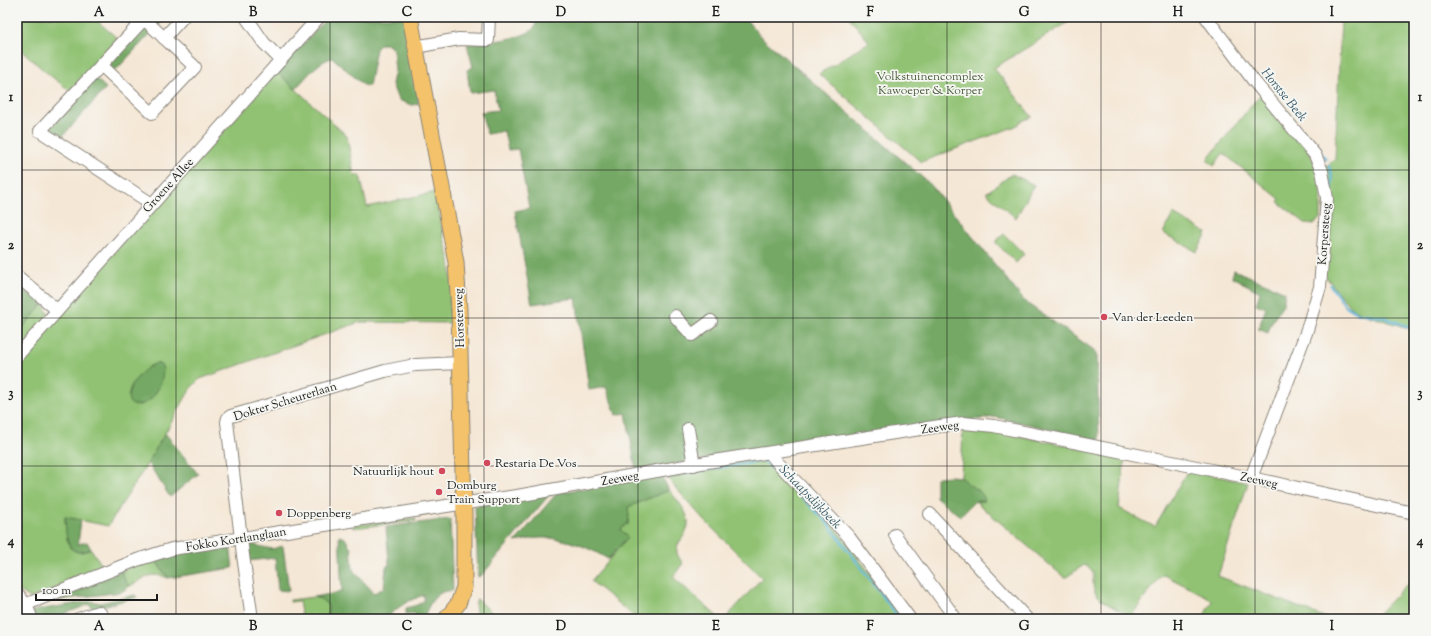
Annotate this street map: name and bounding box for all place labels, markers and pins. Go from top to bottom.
place label: Van der Leeden [1112,309,1193,327]
marker: Van der Leeden [1099,312,1109,322]
place label: Restaria De Vos [495,455,577,473]
marker: Restaria De Vos [482,458,492,468]
place label: Natuurlijk hout [353,463,434,481]
marker: Natuurlijk hout [437,466,447,476]
place label: Domburg Train Support [447,477,520,509]
marker: Domburg Train Support [434,487,444,497]
place label: Doppenberg [287,505,351,523]
marker: Doppenberg [274,508,284,518]

